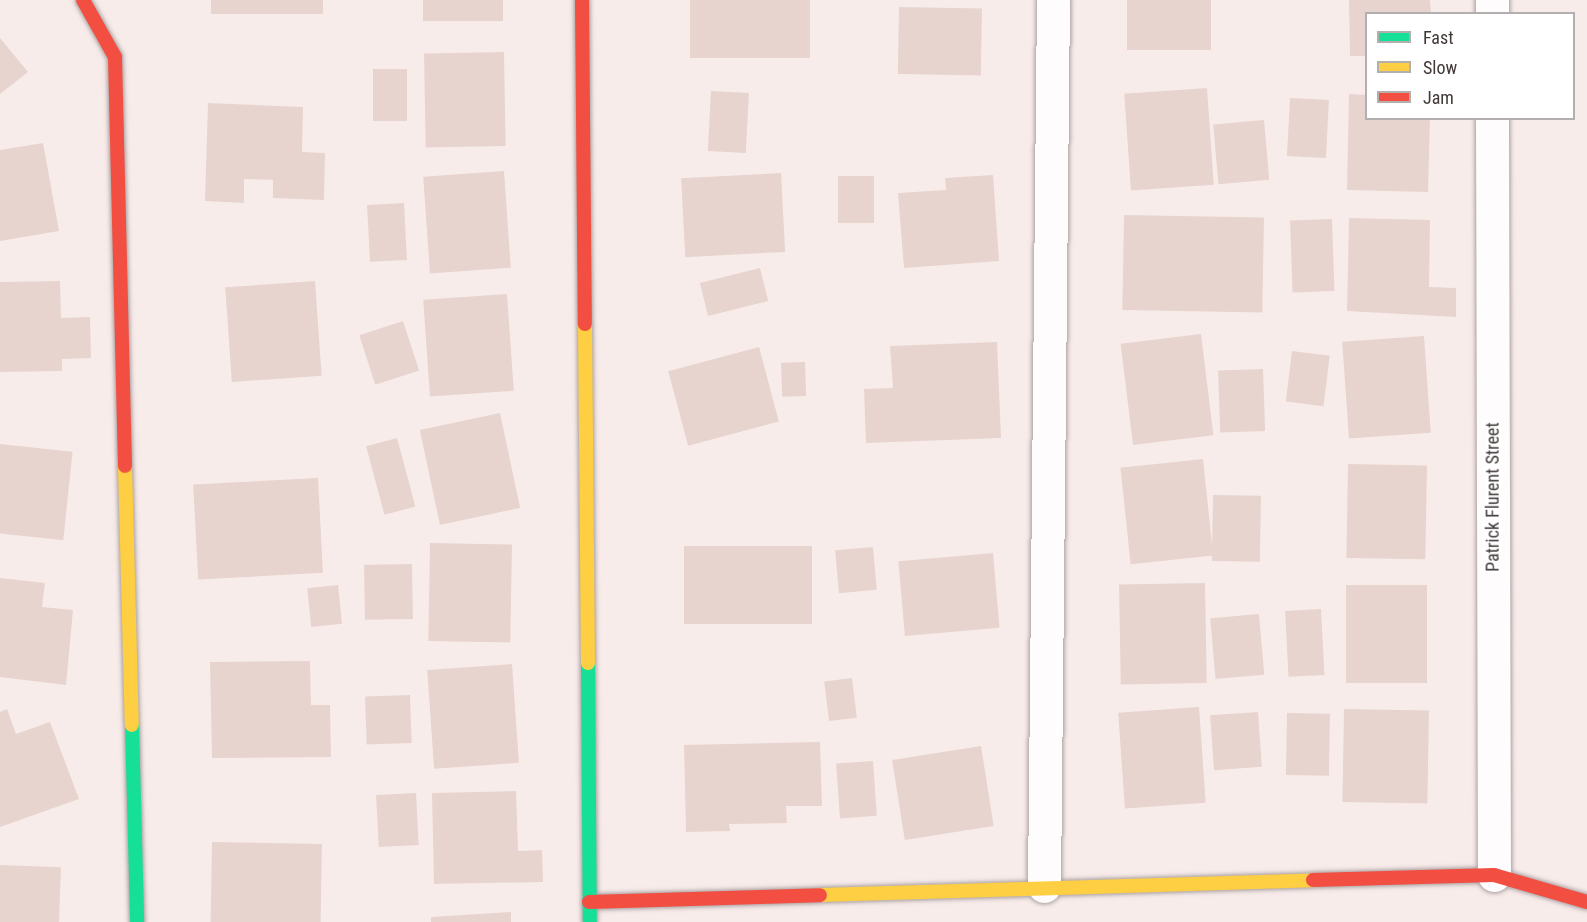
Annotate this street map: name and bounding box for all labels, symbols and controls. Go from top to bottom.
legend [1365,12,1575,120]
text: Fast [1423,27,1454,48]
text: Slow [1423,57,1457,78]
text: Jam [1423,87,1454,108]
street label: Patrick Flurent Street [1482,422,1504,572]

